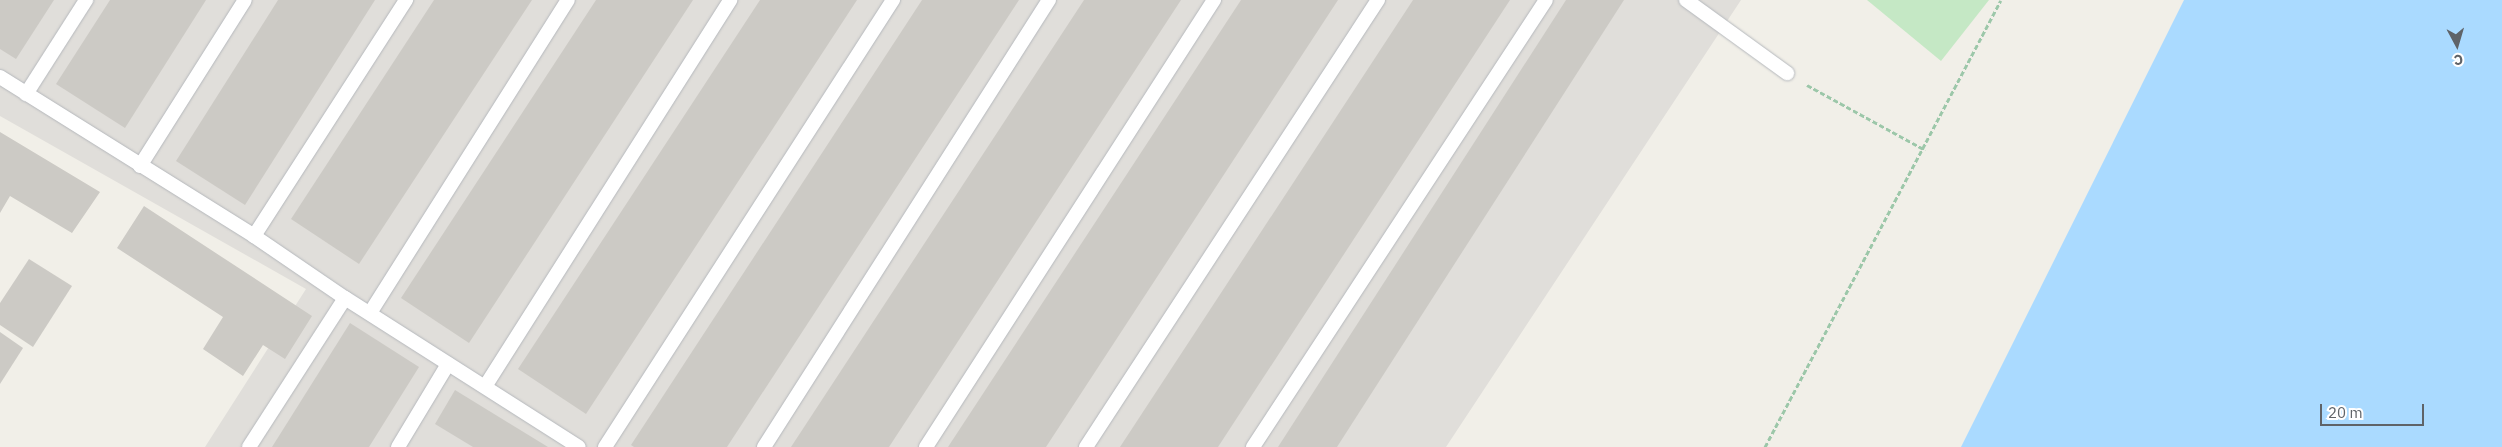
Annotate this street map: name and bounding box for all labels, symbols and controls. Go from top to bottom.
north arrow [2432,20,2482,70]
text: С [2453,50,2464,69]
scale bar [2322,394,2426,426]
text: 20 m [2328,403,2363,422]

